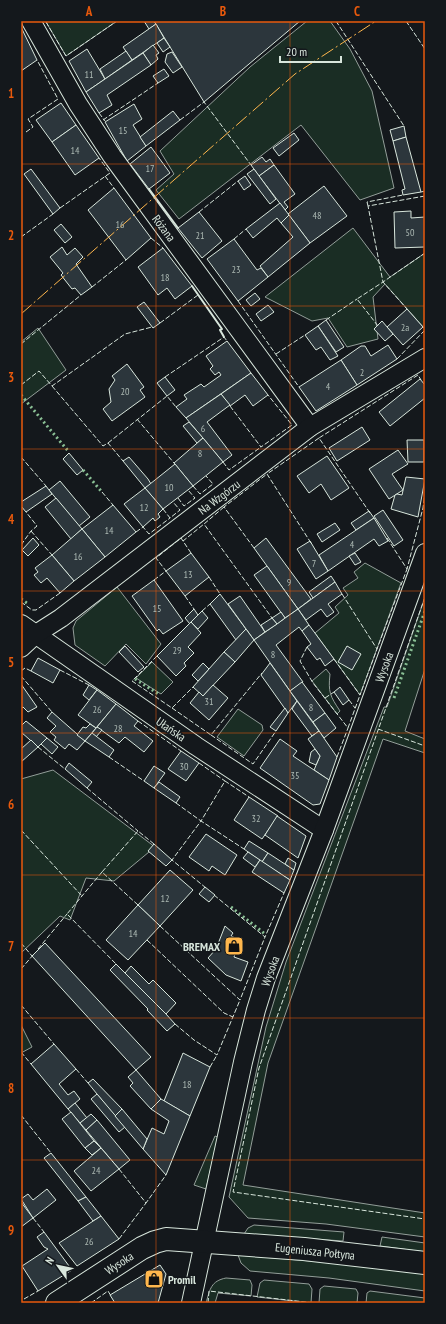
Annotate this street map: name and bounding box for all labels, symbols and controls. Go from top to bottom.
text: A [85,3,93,20]
text: B [220,3,226,20]
text: C [354,3,360,20]
scale bar [280,38,341,64]
text: 20 m [286,44,307,59]
house number: 11 [85,68,94,81]
text: 1 [8,85,14,102]
house number: 15 [119,124,128,137]
house number: 14 [71,144,80,157]
house number: 17 [146,162,155,175]
house number: 48 [313,209,322,222]
street label: Różana [149,212,179,244]
house number: 16 [116,218,125,231]
house number: 50 [406,226,415,239]
text: 2 [8,227,14,244]
house number: 21 [196,229,205,242]
house number: 23 [232,263,241,276]
house number: 18 [161,271,170,284]
house number: 2a [401,321,409,334]
house number: 2 [360,366,364,379]
text: 3 [8,369,14,386]
house number: 4 [326,380,331,393]
house number: 20 [121,385,130,398]
house number: 6 [201,422,206,435]
house number: 8 [198,447,202,460]
street label: Na Wzgórzu [195,476,243,518]
house number: 10 [165,481,174,494]
house number: 12 [140,501,149,514]
text: 4 [8,511,15,528]
house number: 14 [105,524,114,537]
house number: 4 [350,538,355,551]
house number: 16 [74,550,83,563]
house number: 7 [312,557,316,570]
house number: 13 [184,568,193,581]
house number: 9 [287,576,291,589]
house number: 15 [153,602,162,615]
house number: 29 [173,644,182,657]
house number: 8 [271,648,275,661]
street label: Wysoka [372,650,396,684]
text: 5 [8,654,14,671]
house number: 31 [205,695,214,708]
house number: 8 [309,701,313,714]
house number: 26 [93,703,102,716]
street label: Ułańska [153,714,189,744]
house number: 28 [114,722,123,735]
house number: 30 [180,760,189,773]
house number: 35 [291,769,300,782]
text: 6 [8,796,14,813]
house number: 32 [252,812,261,825]
house number: 12 [161,892,170,905]
house number: 14 [129,927,138,940]
shop icon: BREMAX [223,935,245,957]
text: 7 [8,938,14,955]
place label: BREMAX [183,939,221,954]
street label: Wysoka [258,954,282,988]
house number: 18 [183,1078,192,1091]
text: 8 [8,1080,14,1097]
house number: 24 [92,1164,101,1177]
text: 9 [8,1222,14,1239]
house number: 26 [85,1235,94,1248]
street label: Eugeniusza Połtyna [274,1239,356,1263]
north arrow [38,1246,78,1286]
street label: Wysoka [102,1248,136,1278]
text: N [42,1254,57,1267]
shop icon: Promil [143,1268,165,1290]
place label: Promil [168,1272,196,1287]

